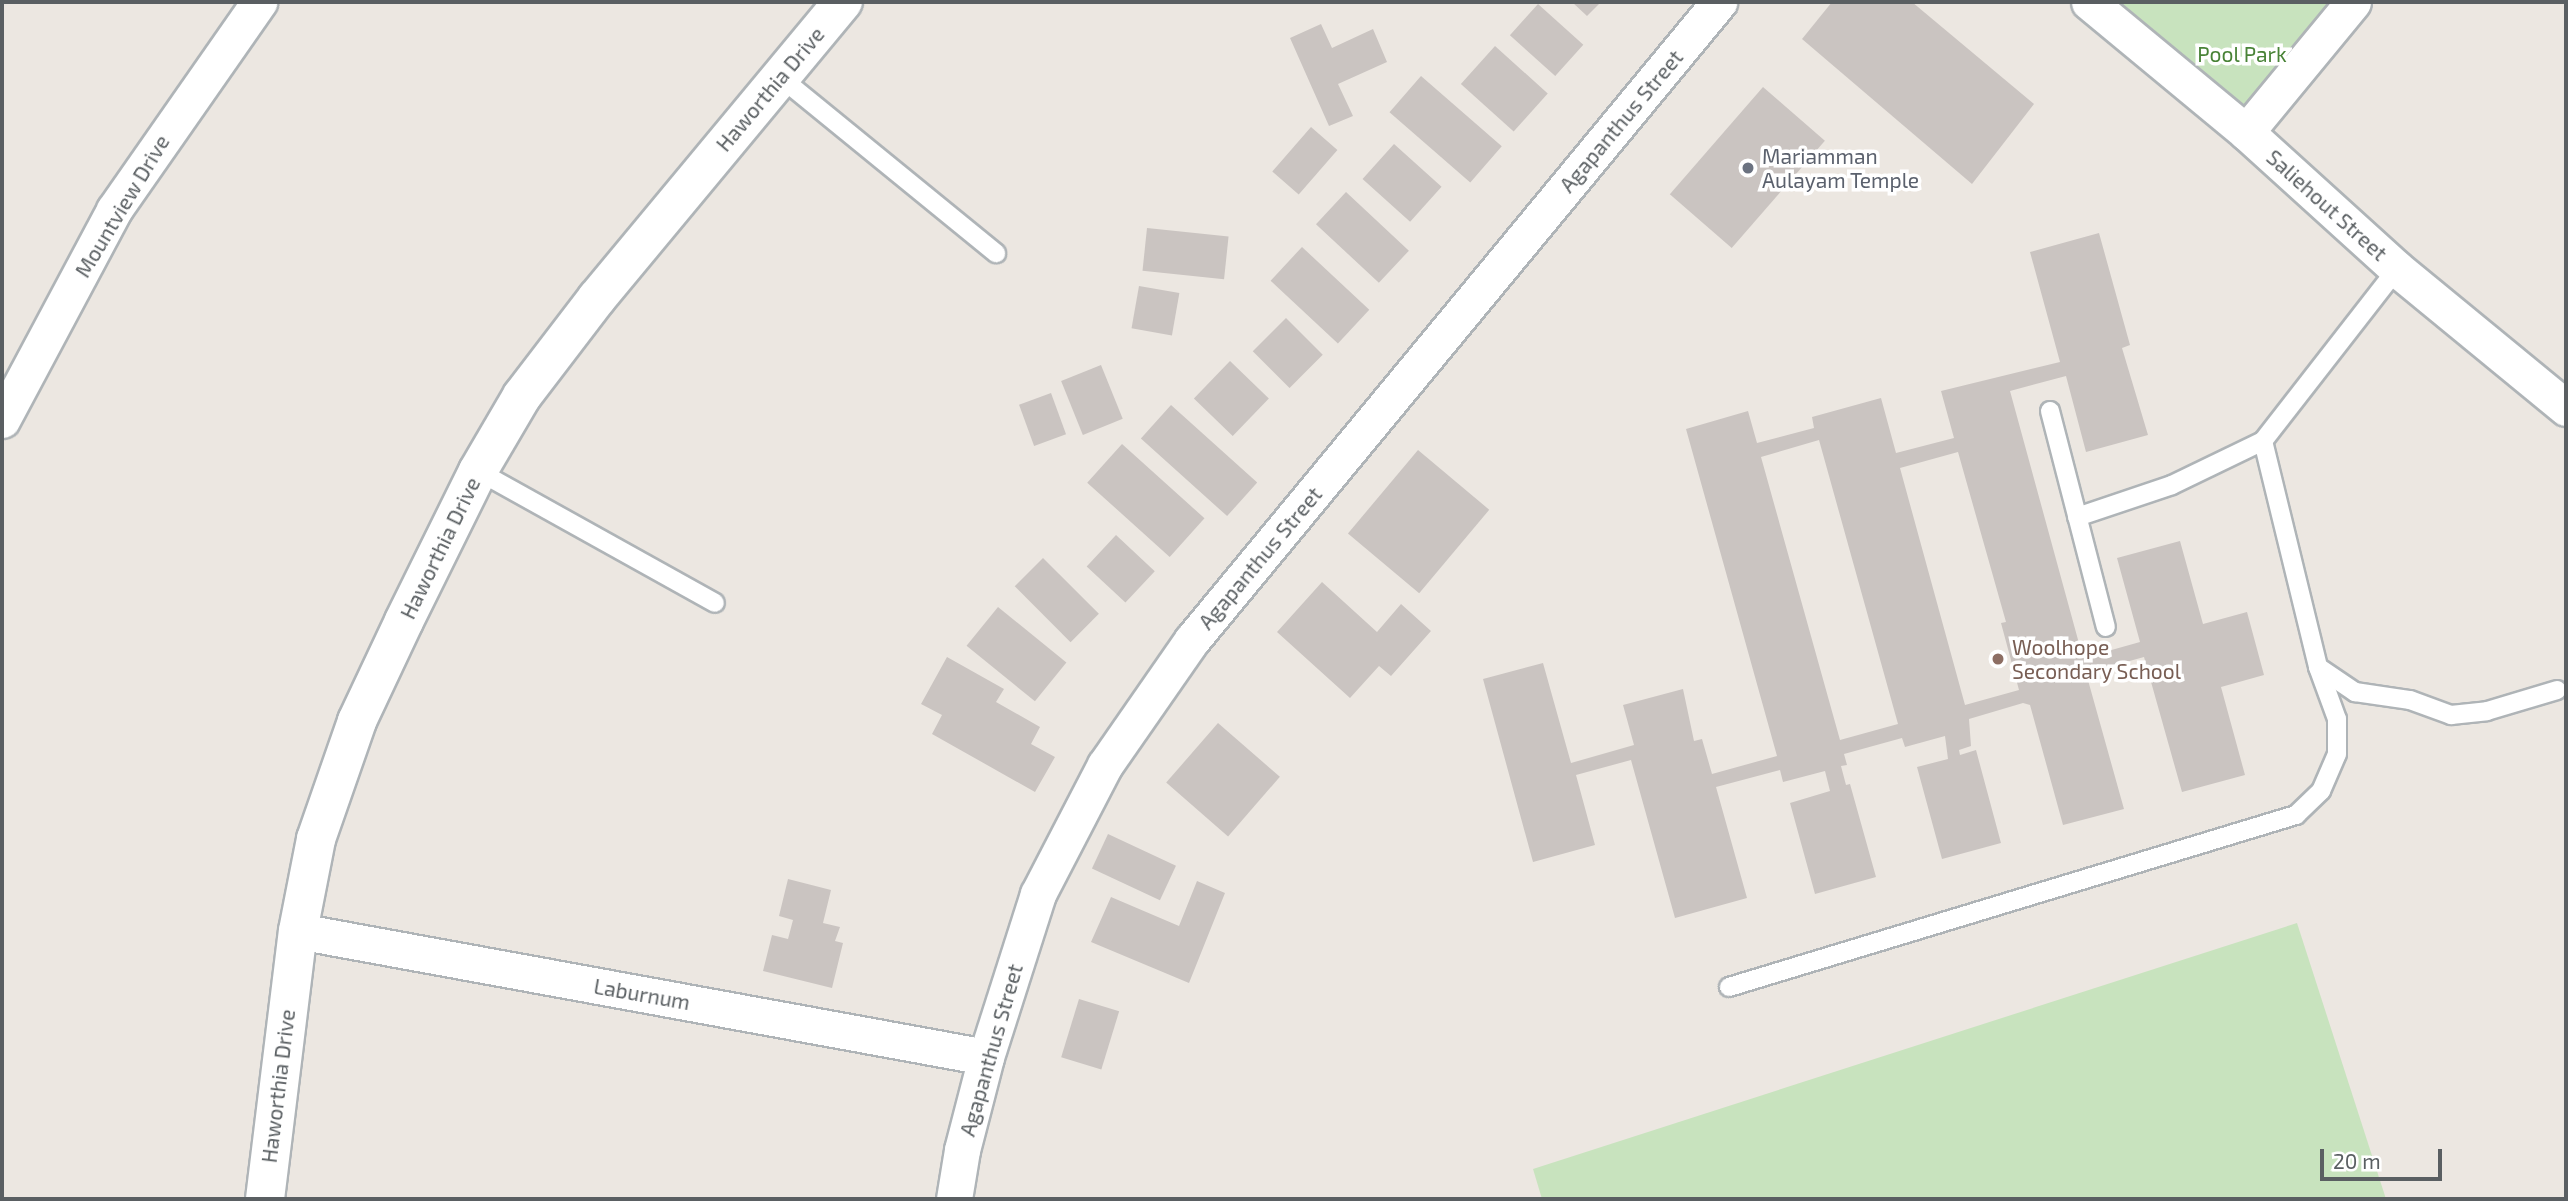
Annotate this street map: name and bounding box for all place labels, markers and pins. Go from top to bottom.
place label: Mariamman Aulayam Temple [1762,143,1920,193]
marker: Mariamman Aulayam Temple [1740,160,1756,176]
place label: Woolhope Secondary School [2012,634,2181,684]
marker: Woolhope Secondary School [1990,651,2006,667]

